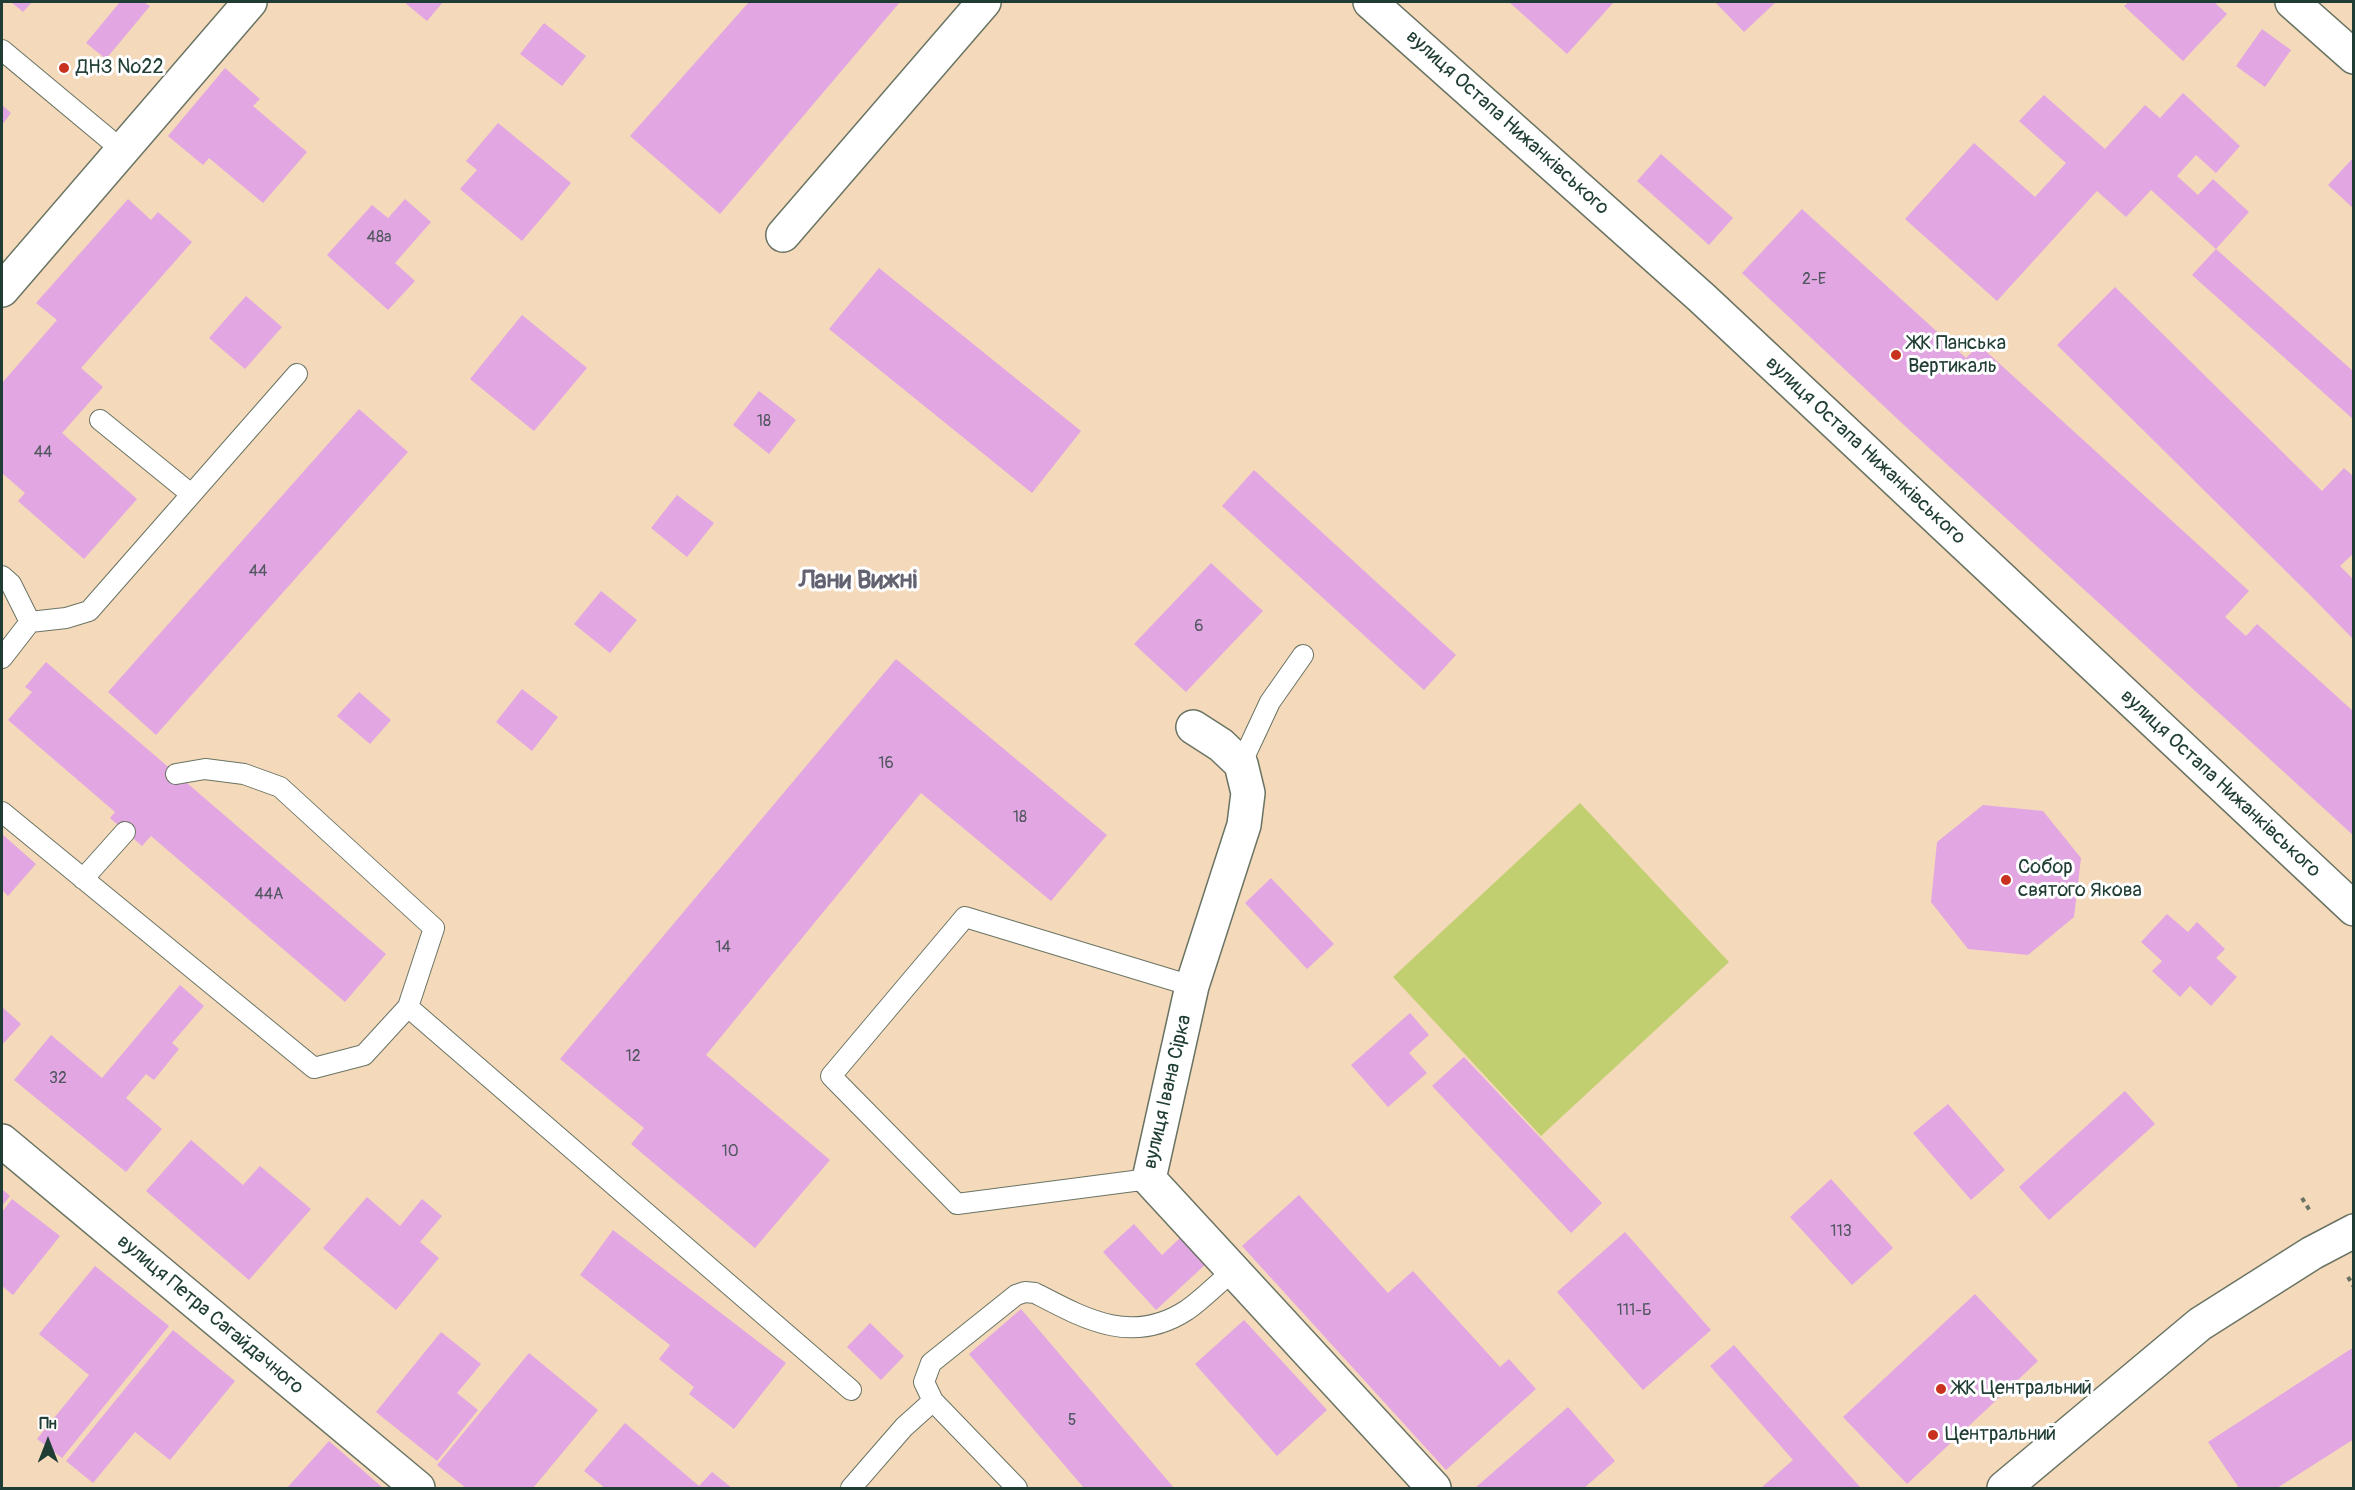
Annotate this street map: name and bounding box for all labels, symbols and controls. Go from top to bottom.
street label: вулиця Остапа Нижанківського [1400,25,1614,221]
place label: ДНЗ №22 [76,56,164,80]
marker: ДНЗ №22 [57,61,71,75]
house number: 48а [367,228,391,248]
house number: 2-Е [1802,270,1826,290]
place label: ЖК Панська Вертикаль [1908,332,2006,379]
marker: ЖК Панська Вертикаль [1889,348,1903,362]
street label: вулиця Остапа Нижанківського [1760,352,1970,550]
house number: 18 [757,412,771,432]
house number: 44 [34,443,52,463]
house number: 44 [249,562,267,582]
district label: Лани Вижні [799,565,917,597]
house number: 6 [1194,617,1204,637]
street label: вулиця Остапа Нижанківського [2115,685,2325,883]
house number: 16 [878,754,894,774]
house number: 18 [1013,808,1027,828]
place label: Собор святого Якова [2018,856,2142,903]
marker: Собор святого Якова [1999,873,2013,887]
house number: 44А [255,885,283,905]
house number: 14 [715,938,731,958]
street label: вулиця Івана Сірка [1139,1013,1197,1171]
house number: 12 [625,1047,641,1067]
house number: 32 [49,1069,67,1089]
house number: 10 [721,1142,739,1162]
house number: 113 [1830,1222,1852,1242]
street label: вулиця Петра Сагайдачного [112,1230,308,1400]
house number: 111-Б [1616,1301,1652,1321]
place label: ЖК Центральний [1953,1377,2092,1401]
marker: ЖК Центральний [1934,1382,1948,1396]
house number: 5 [1068,1411,1076,1431]
north arrow [18,1412,78,1472]
text: Пн [39,1414,57,1434]
place label: Центральний [1945,1423,2056,1447]
marker: Центральний [1926,1428,1940,1442]

